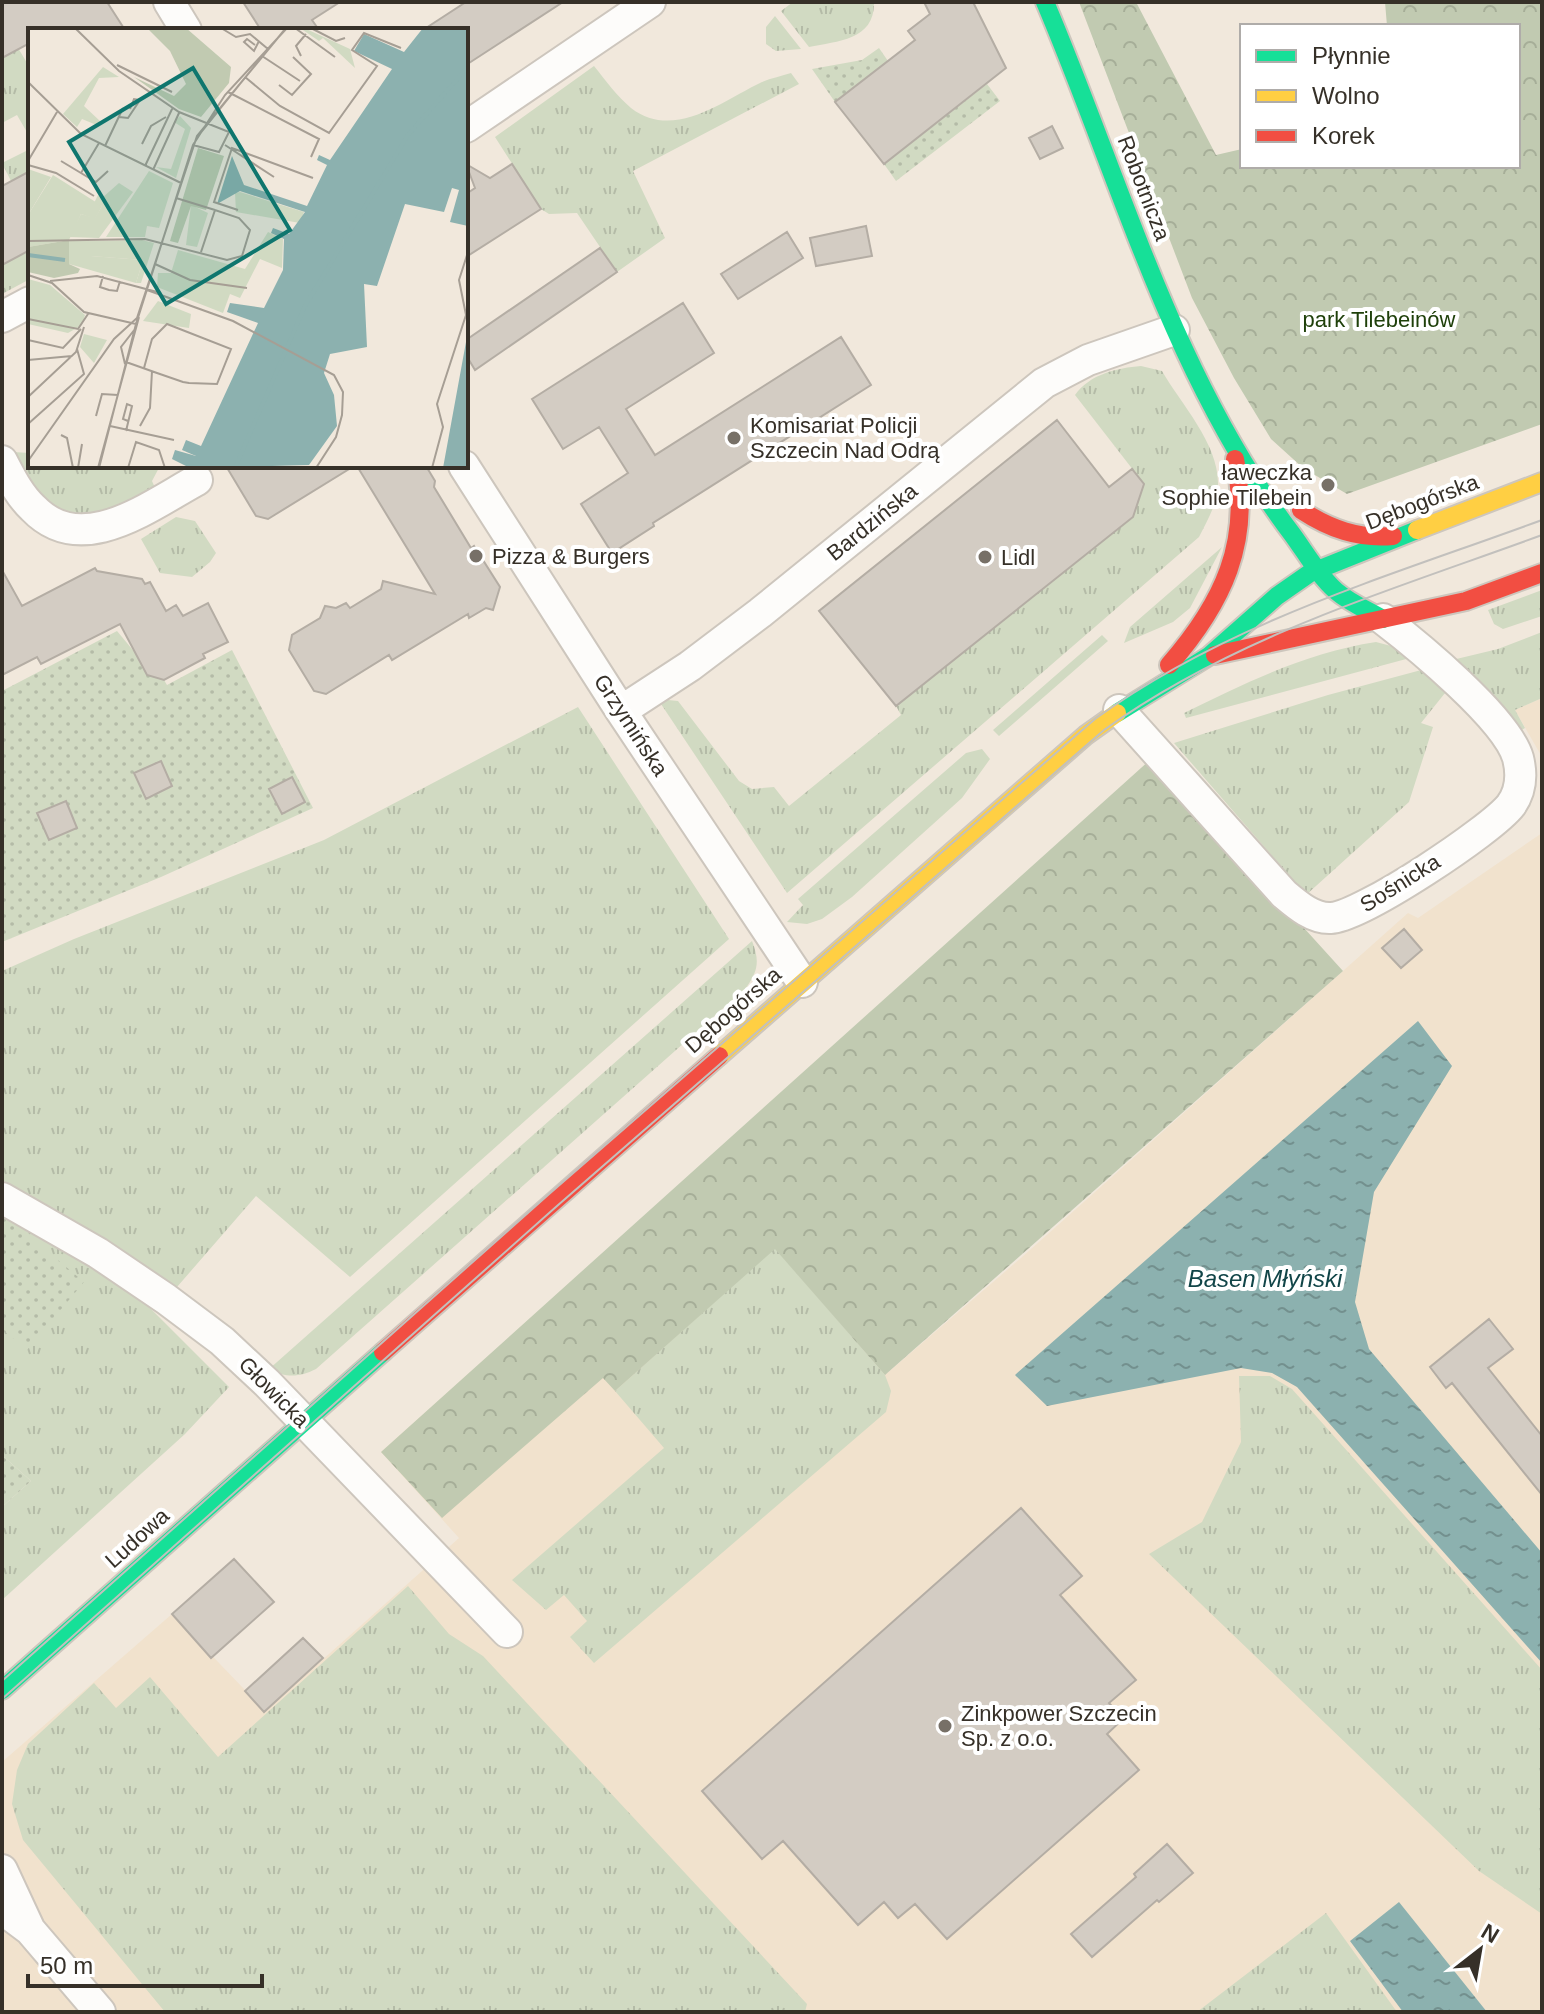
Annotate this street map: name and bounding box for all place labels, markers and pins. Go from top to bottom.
place label: Komisariat Policji Szczecin Nad Odrą [750,413,940,463]
marker: Komisariat Policji Szczecin Nad Odrą [725,429,743,447]
place label: ławeczka Sophie Tilebein [1162,460,1313,510]
marker: ławeczka Sophie Tilebein [1319,476,1337,494]
place label: Pizza & Burgers [492,544,650,569]
place label: Lidl [1001,545,1035,570]
marker: Pizza & Burgers [467,547,485,565]
marker: Lidl [976,548,994,566]
place label: Zinkpower Szczecin Sp. z o.o. [961,1701,1157,1751]
marker: Zinkpower Szczecin Sp. z o.o. [936,1717,954,1735]

